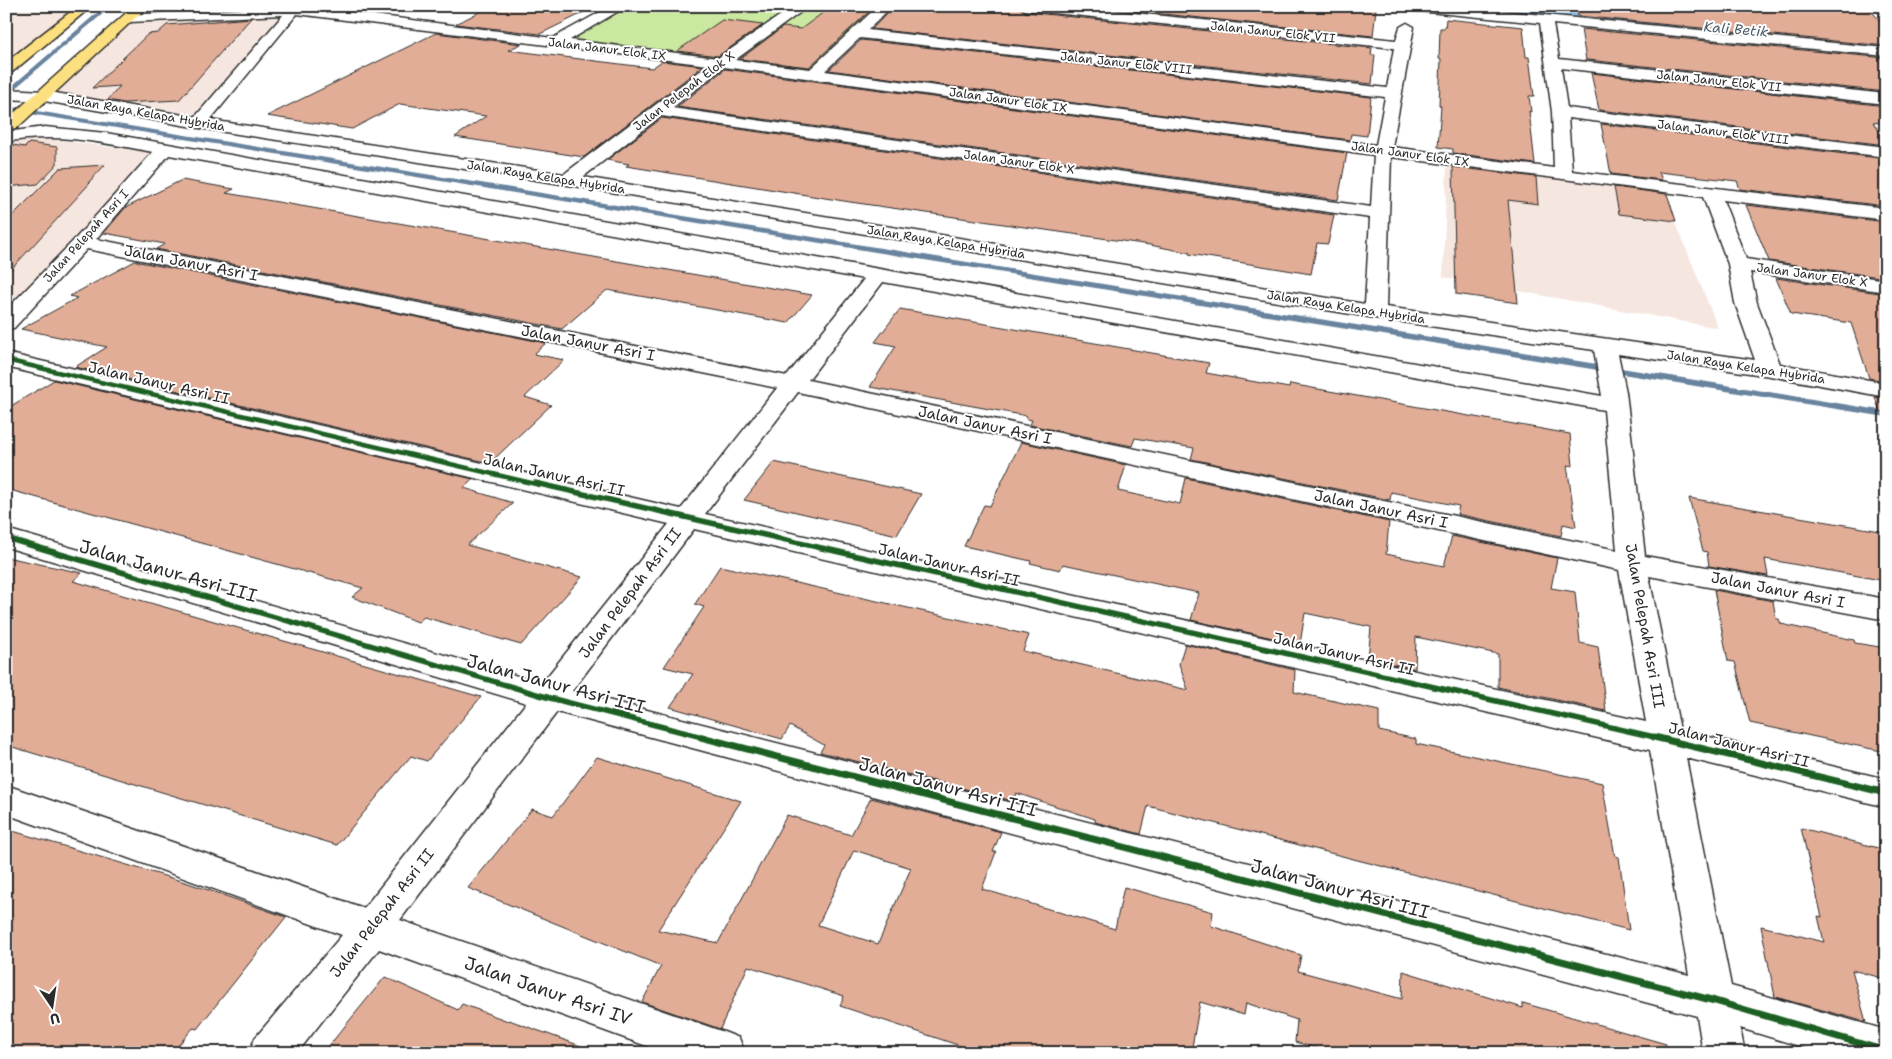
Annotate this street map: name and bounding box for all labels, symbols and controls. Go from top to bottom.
street label: Jalan Janur Elok VII [1210,17,1337,47]
water label: Kali Betik [1703,17,1769,41]
street label: Jalan Janur Elok IX [547,34,667,64]
street label: Jalan Pelepah Elok X [630,47,738,134]
street label: Jalan Janur Elok VIII [1059,48,1193,78]
street label: Jalan Janur Elok VII [1656,66,1783,96]
street label: Jalan Janur Elok IX [948,84,1068,116]
street label: Jalan Raya Kelapa Hybrida [66,91,227,135]
street label: Jalan Janur Elok VIII [1656,116,1790,148]
street label: Jalan Janur Elok IX [1350,138,1470,170]
street label: Jalan Janur Elok X [962,146,1076,178]
street label: Jalan Raya Kelapa Hybrida [466,157,627,198]
street label: Jalan Pelepah Asri I [40,186,132,286]
street label: Jalan Raya Kelapa Hybrida [866,222,1027,263]
street label: Jalan Janur Asri I [122,240,260,286]
street label: Jalan Janur Elok X [1755,259,1869,291]
street label: Jalan Raya Kelapa Hybrida [1266,287,1427,328]
street label: Jalan Janur Asri I [519,320,657,366]
street label: Jalan Raya Kelapa Hybrida [1666,347,1827,388]
street label: Jalan Janur Asri II [86,357,232,409]
street label: Jalan Janur Asri I [916,401,1054,449]
street label: Jalan Janur Asri II [481,449,627,501]
street label: Jalan Janur Asri I [1312,485,1450,533]
street label: Jalan Pelepah Asri II [574,524,686,662]
street label: Jalan Janur Asri III [76,534,260,608]
street label: Jalan Janur Asri II [876,539,1022,591]
street label: Jalan Pelepah Asri III [1621,542,1669,710]
street label: Jalan Janur Asri I [1709,567,1847,613]
street label: Jalan Janur Asri II [1271,628,1417,680]
street label: Jalan Janur Asri III [464,649,648,719]
street label: Jalan Janur Asri II [1666,718,1812,772]
street label: Jalan Janur Asri III [856,752,1040,822]
street label: Jalan Pelepah Asri II [325,844,439,982]
street label: Jalan Janur Asri III [1248,854,1432,924]
street label: Jalan Janur Asri IV [461,951,635,1031]
north arrow [28,982,78,1032]
text: U [48,1009,62,1029]

